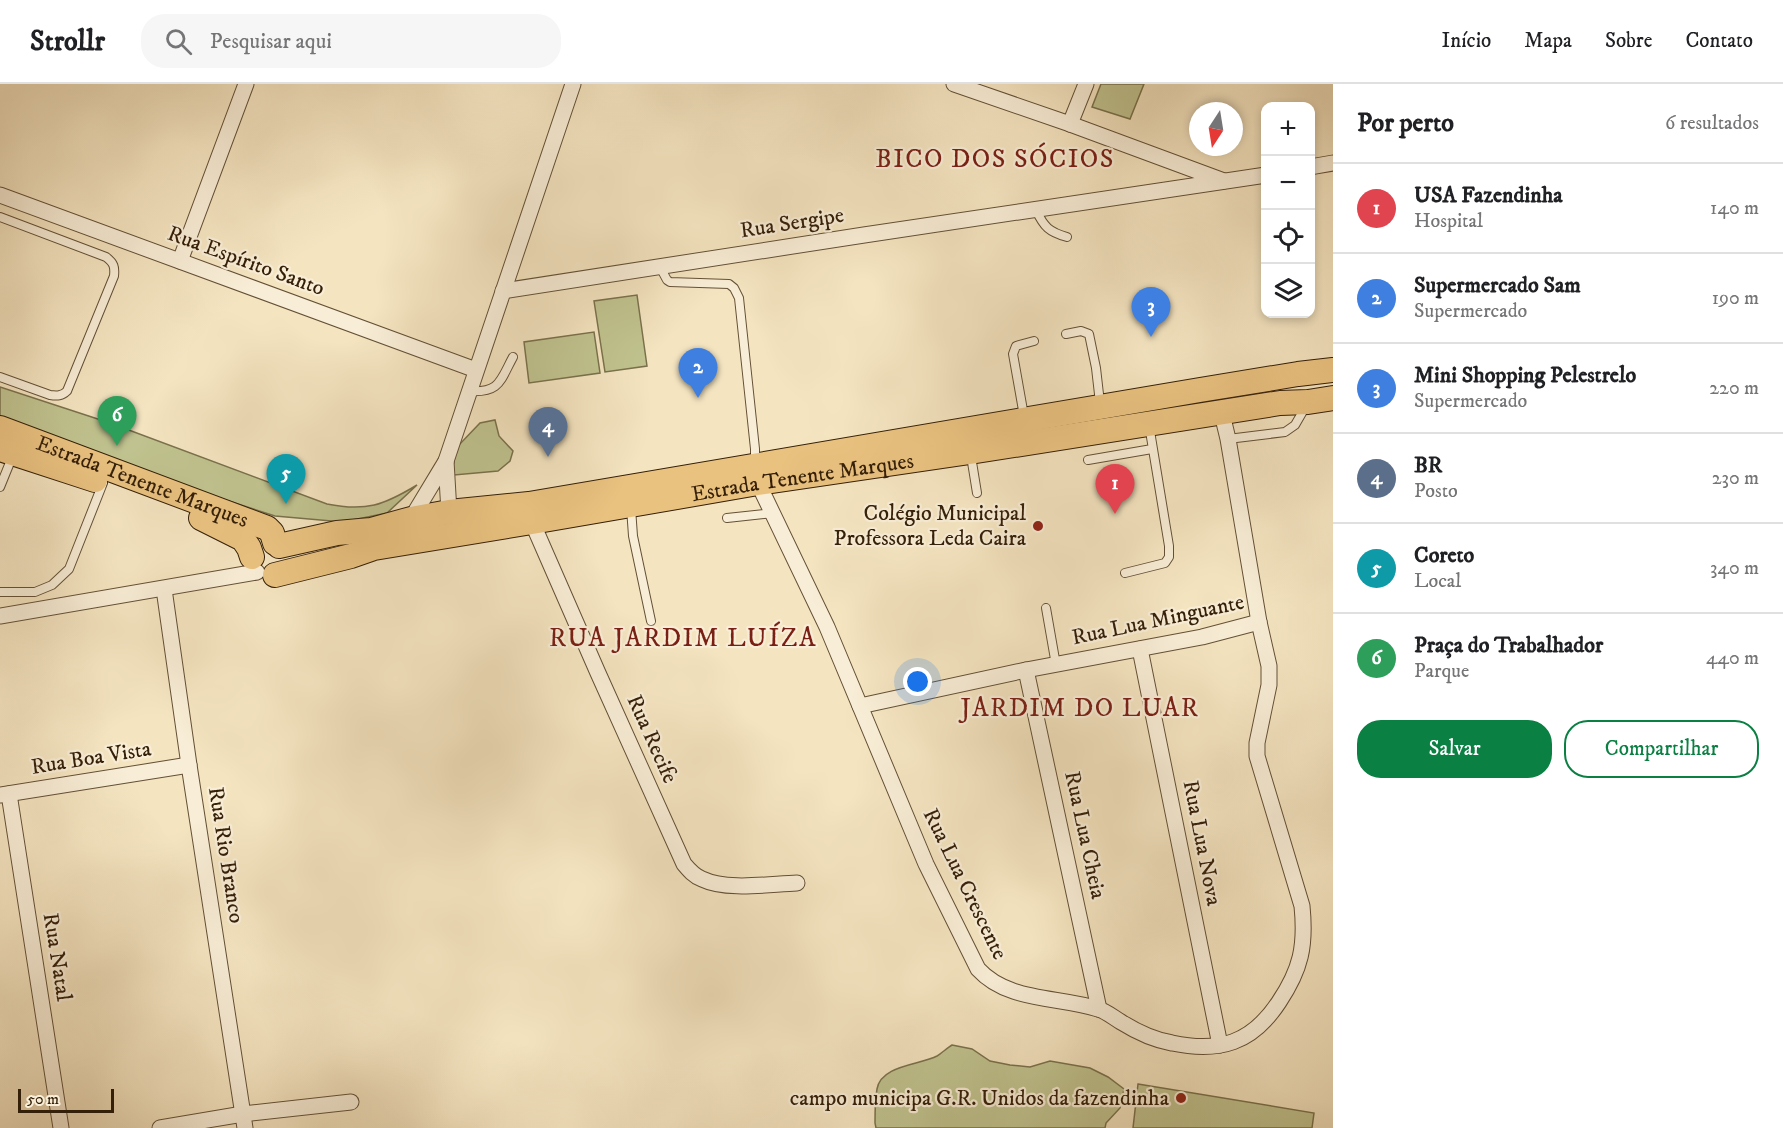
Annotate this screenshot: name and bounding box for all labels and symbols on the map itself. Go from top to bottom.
north arrow [1189,102,1243,156]
district label: BICO DOS SÓCIOS [875,142,1115,176]
street label: Rua Sergipe [738,201,846,245]
street label: Rua Espírito Santo [164,220,328,302]
pin: 3 [1132,288,1170,337]
pin: 2 [678,348,718,398]
pin: 6 [98,396,136,446]
pin: 4 [528,408,568,457]
street label: Estrada Tenente Marques [32,429,252,533]
street label: Estrada Tenente Marques [689,447,915,508]
pin: 5 [266,454,306,504]
pin: 1 [1096,464,1134,514]
place label: Colégio Municipal Professora Leda Caira [834,500,1027,552]
marker: Colégio Municipal Professora Leda Caira [1031,519,1045,533]
street label: Rua Lua Minguante [1069,589,1247,651]
district label: RUA JARDIM LUÍZA [549,621,817,655]
your location [903,667,932,696]
street label: Rua Recife [621,691,683,787]
district label: JARDIM DO LUAR [958,692,1200,725]
street label: Rua Boa Vista [29,735,154,781]
street label: Rua Lua Cheia [1058,769,1112,902]
street label: Rua Lua Nova [1177,778,1228,909]
street label: Rua Rio Branco [202,785,250,925]
street label: Rua Lua Crescente [917,804,1013,964]
street label: Rua Natal [37,911,77,1004]
place label: campo municipa G.R. Unidos da fazendinha [790,1085,1170,1112]
scale bar [18,1086,114,1114]
marker: campo municipa G.R. Unidos da fazendinha [1174,1091,1188,1105]

